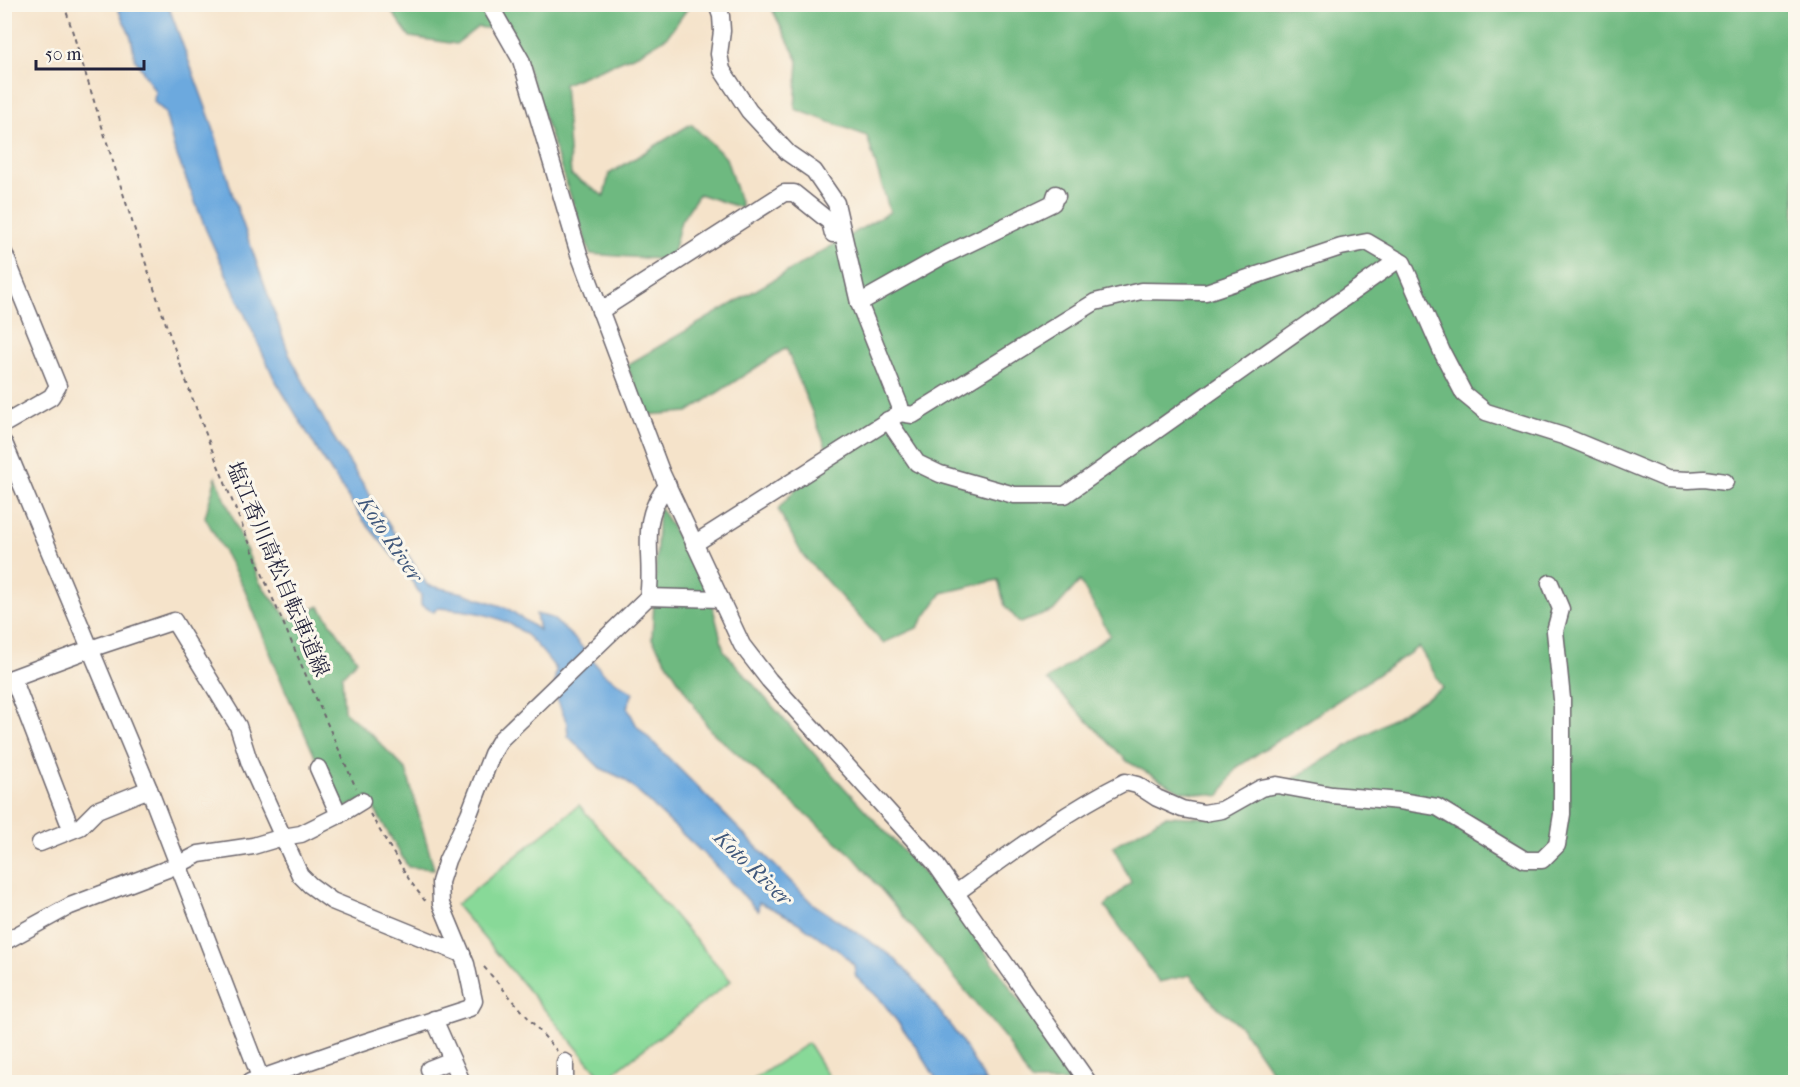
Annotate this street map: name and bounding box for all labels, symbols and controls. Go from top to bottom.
scale bar [36,33,144,71]
text: 50 m [45,44,82,65]
street label: 塩江香川高松自転車道線 [222,458,334,680]
water label: Koto River [351,489,429,589]
water label: Koto River [707,823,799,913]

